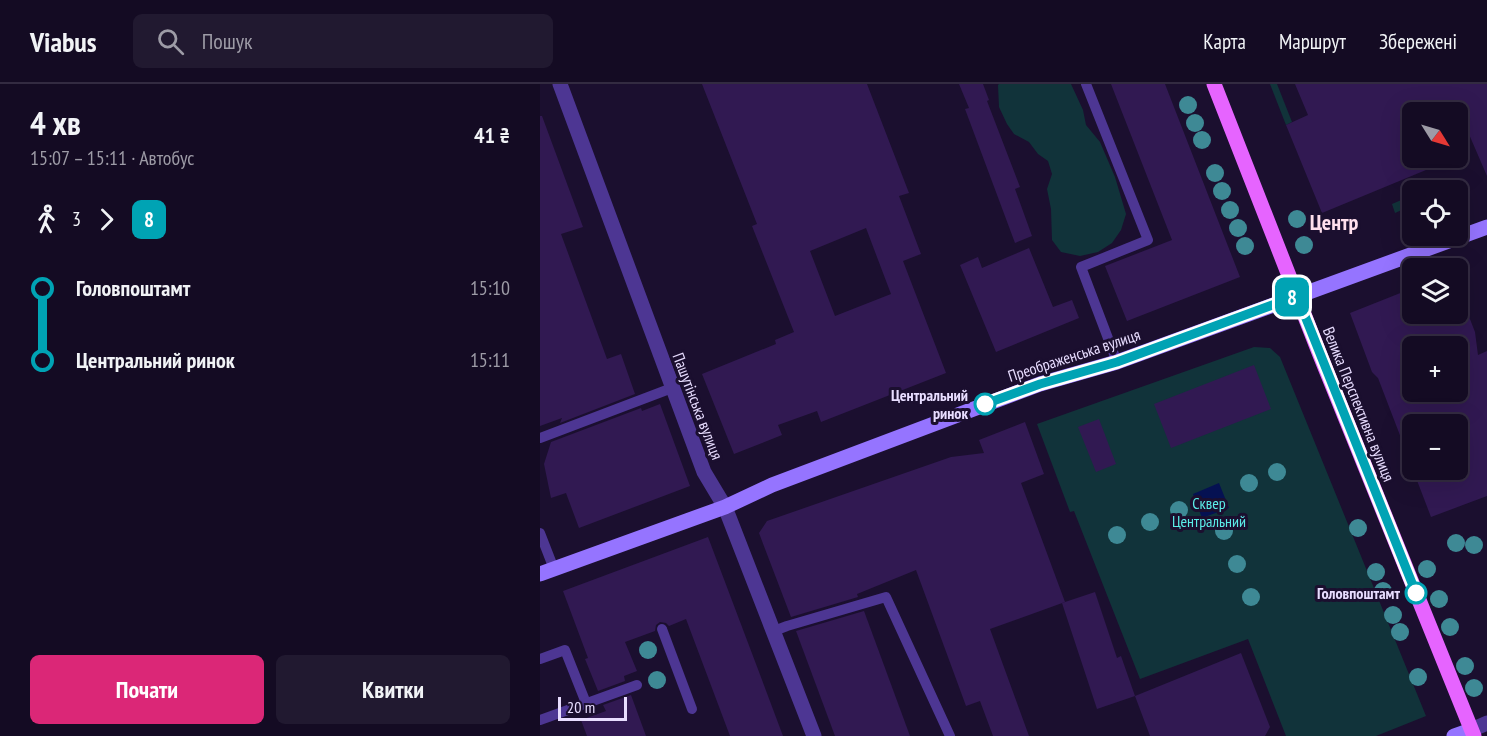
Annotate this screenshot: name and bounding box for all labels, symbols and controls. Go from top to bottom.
search box [133,14,553,68]
text: Viabus [30,23,97,60]
icon: search [154,25,187,58]
text: Пошук [202,27,253,55]
text: Карта [1203,28,1246,55]
text: Маршрут [1279,28,1346,55]
text: Збережені [1379,28,1457,55]
text: 4 хв [30,101,81,144]
north arrow [1402,102,1468,168]
map controls [1402,102,1468,480]
text: 41 ₴ [474,121,510,149]
text: 15:07 – 15:11 · Автобус [30,145,194,171]
button: locate [1402,180,1468,246]
icon: walk [30,203,63,236]
icon: forward [90,203,123,236]
text: 3 [72,206,81,232]
text: 8 [144,206,154,233]
district label: Центр [1310,208,1359,236]
button: layers [1402,258,1468,324]
text: Головпоштамт [76,274,190,302]
text: 15:10 [470,275,510,301]
line badge: 8 [1272,278,1311,316]
text: 8 [1287,284,1297,311]
street label: Преображенська вулиця [1005,324,1143,386]
street label: Велика Перспективна вулиця [1319,324,1399,484]
button: + [1402,336,1468,402]
text: Центральний ринок [76,346,235,374]
text: 15:11 [470,347,510,373]
street label: Пашутінська вулиця [668,350,728,462]
place label: Центральний ринок [891,385,968,423]
marker: Центральний ринок [974,393,996,415]
button: − [1402,414,1468,480]
park label: Сквер Центральний [1172,493,1246,531]
marker: Головпоштамт [1405,582,1427,604]
place label: Головпоштамт [1317,583,1400,603]
button: Почати [30,655,264,724]
button: Квитки [276,655,510,724]
scale bar [558,694,627,722]
text: 20 m [567,697,595,717]

